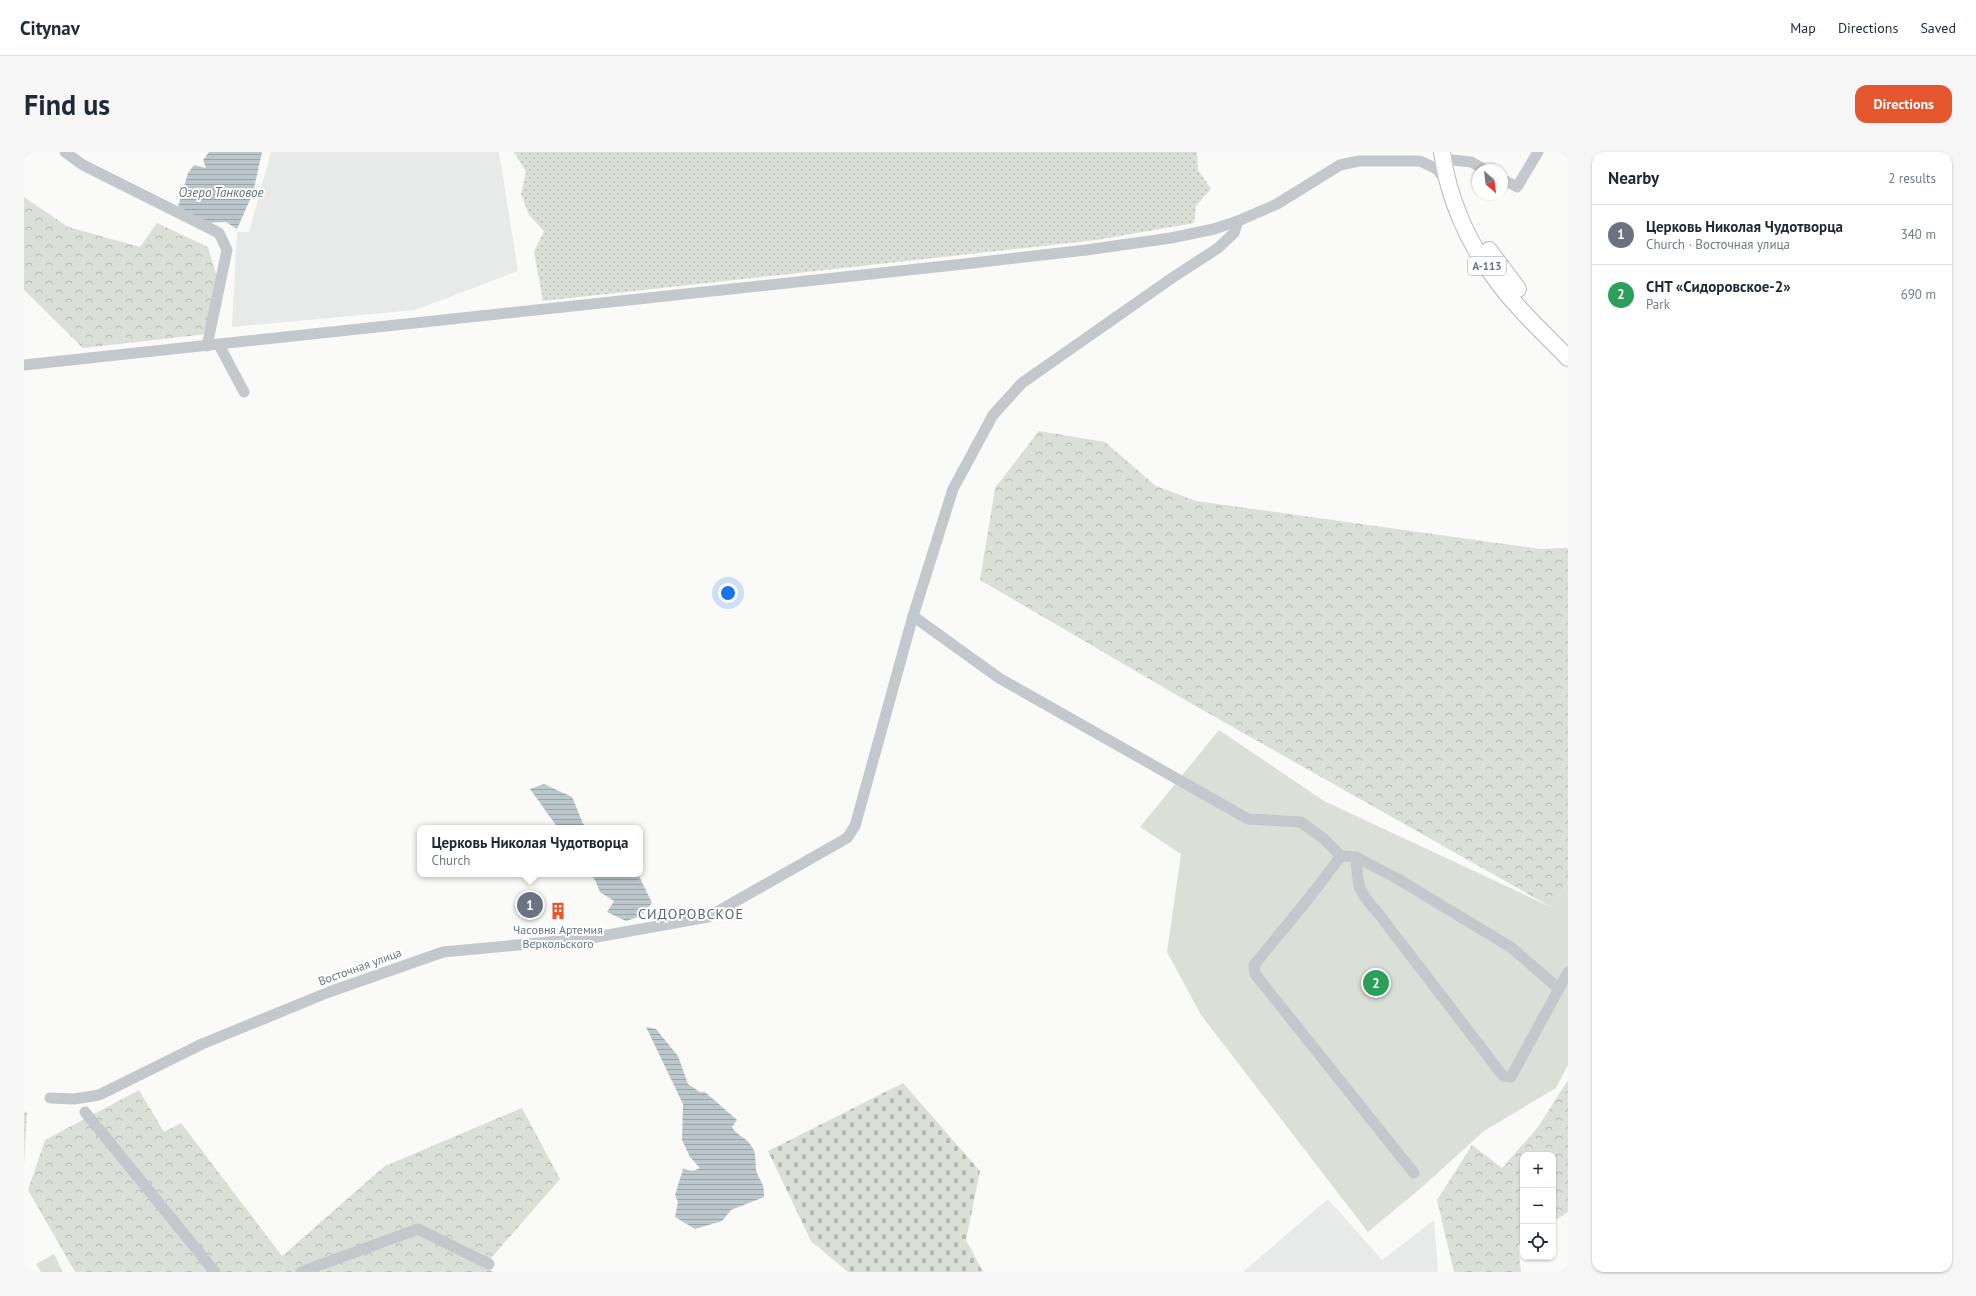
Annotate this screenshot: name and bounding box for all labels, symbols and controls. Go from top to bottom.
text: Citynav [20,16,80,40]
text: Map [1790,19,1816,37]
text: Directions [1838,19,1898,37]
text: Saved [1920,19,1956,37]
button: Directions [1855,85,1952,123]
text: Find us [24,86,110,123]
north arrow [1472,164,1508,200]
text: Nearby [1608,167,1659,189]
text: 2 results [1888,170,1936,187]
water label: Озеро Танковое [178,184,264,201]
text: Церковь Николая Чудотворца [1646,217,1843,236]
text: 1 [1617,226,1625,243]
text: 340 m [1901,226,1936,243]
text: Church · Восточная улица [1646,236,1790,253]
road number: А-113 [1468,257,1506,275]
text: СНТ «Сидоровское-2» [1646,277,1791,296]
text: 2 [1617,286,1625,303]
text: 690 m [1901,286,1936,303]
text: Park [1646,296,1670,313]
your location [718,583,738,603]
popup [417,825,643,877]
text: Церковь Николая Чудотворца [432,833,628,852]
text: Church [432,852,470,869]
pin: 1 [517,890,543,920]
building icon: Часовня Артемия Веркольского [548,901,568,921]
district label: СИДОРОВСКОЕ [638,905,744,923]
place label: Часовня Артемия Веркольского [513,922,603,951]
street label: Восточная улица [316,945,404,989]
pin: 2 [1363,968,1389,998]
map controls [1520,1152,1556,1260]
button: + [1520,1152,1556,1188]
button: − [1520,1188,1556,1224]
button: locate [1520,1224,1556,1260]

